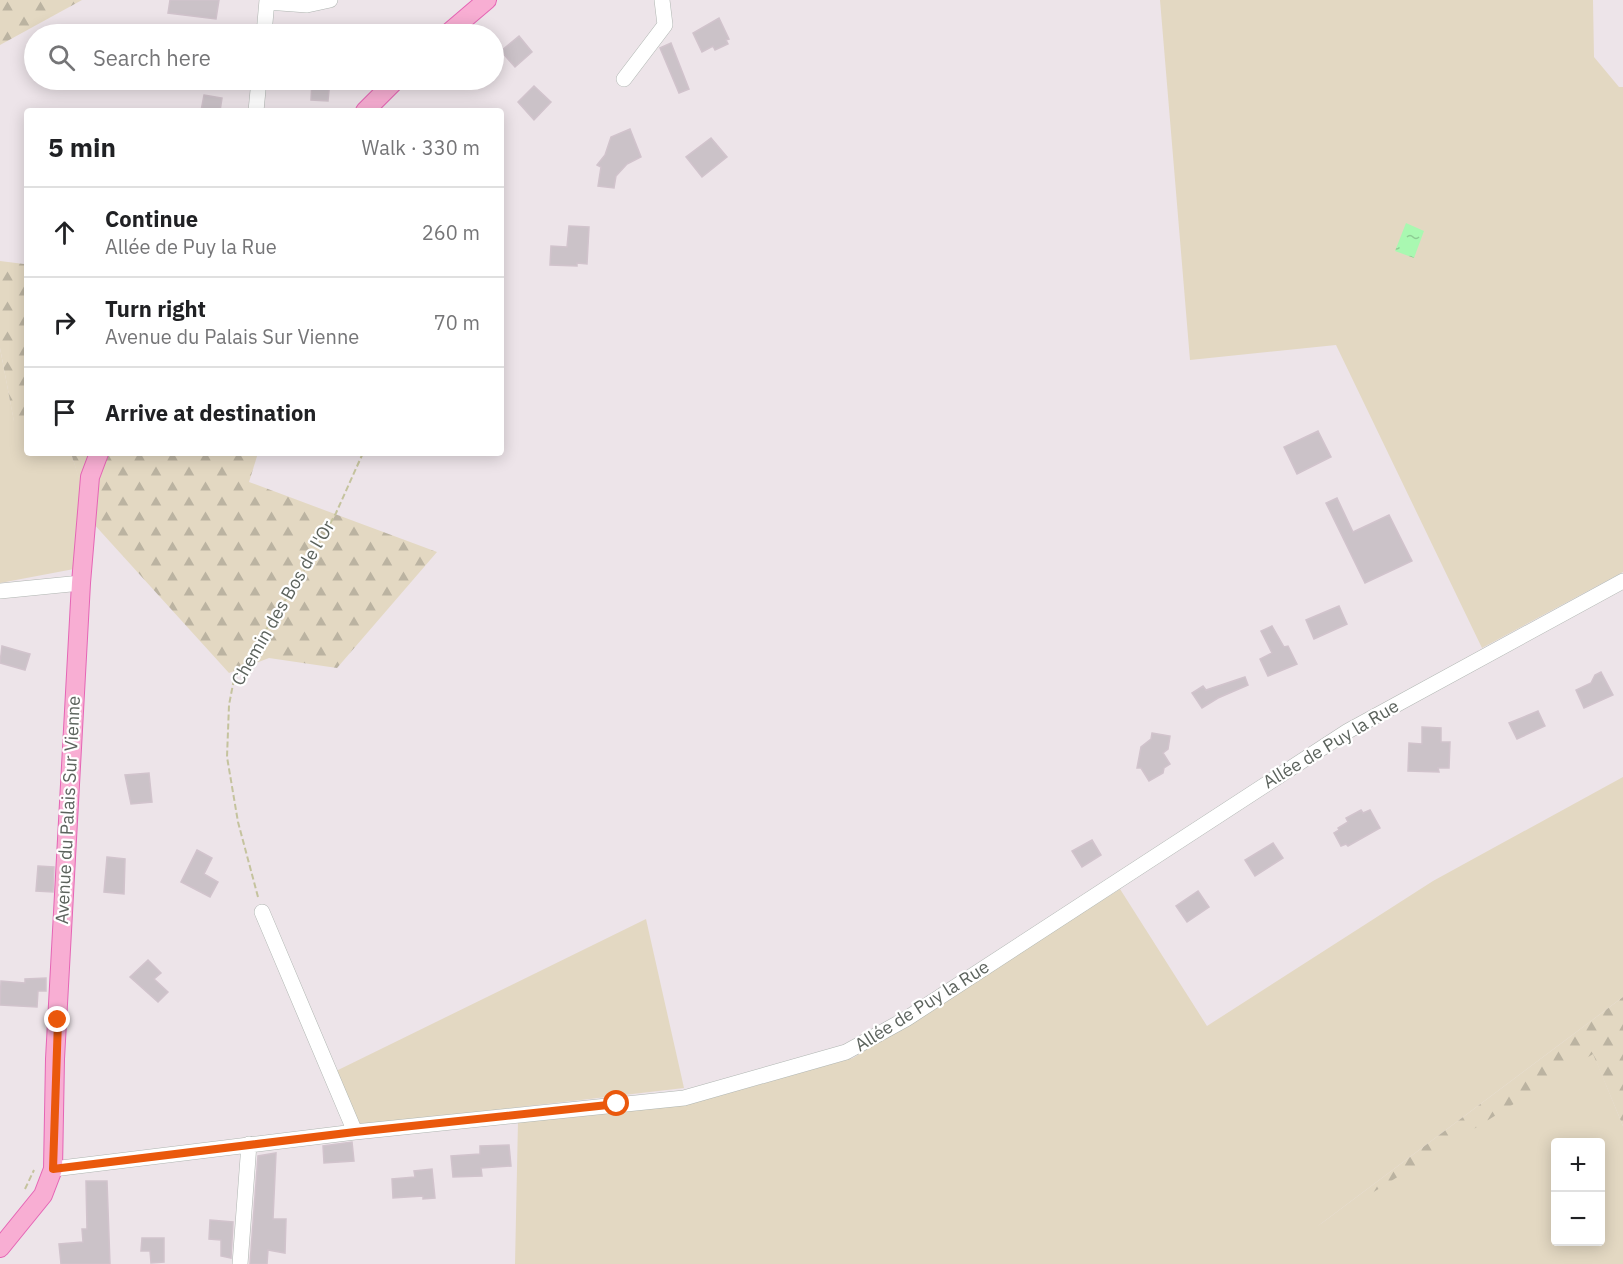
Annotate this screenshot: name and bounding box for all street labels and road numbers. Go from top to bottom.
street label: Chemin des Bos de l'Or [226,516,340,690]
street label: Allée de Puy la Rue [1259,694,1403,793]
street label: Avenue du Palais Sur Vienne [50,695,85,925]
street label: Allée de Puy la Rue [850,955,993,1056]

